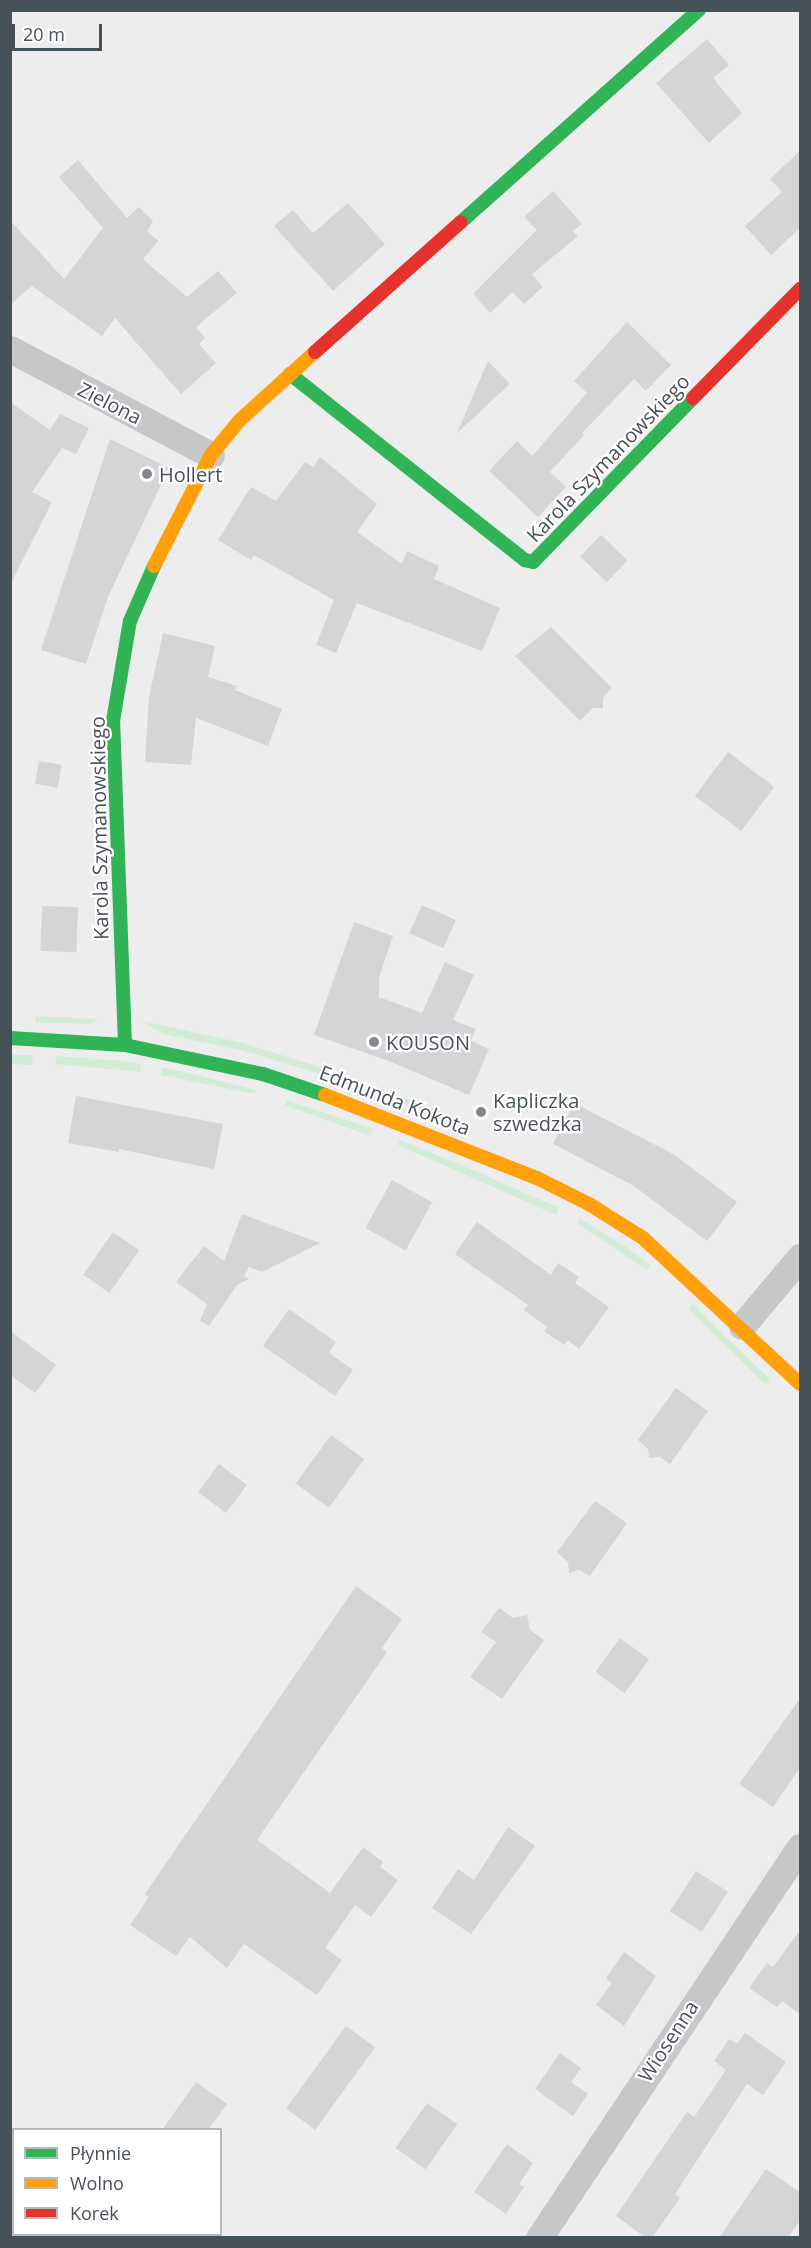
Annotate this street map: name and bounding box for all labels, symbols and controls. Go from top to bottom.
scale bar [15,12,105,50]
text: 20 m [23,22,65,46]
street label: Karola Szymanowskiego [522,369,694,547]
street label: Zielona [74,377,146,429]
place label: Hollert [159,462,222,486]
marker: Hollert [140,467,154,481]
street label: Karola Szymanowskiego [85,716,113,940]
place label: KOUSON [386,1030,470,1054]
marker: KOUSON [367,1035,381,1049]
street label: Edmunda Kokota [316,1060,474,1140]
place label: Kapliczka szwedzka [493,1088,582,1135]
marker: Kapliczka szwedzka [474,1105,488,1119]
street label: Wiosenna [633,1996,703,2086]
legend [12,2128,222,2236]
text: Płynnie [70,2141,131,2165]
text: Wolno [70,2171,124,2195]
text: Korek [70,2201,119,2225]

